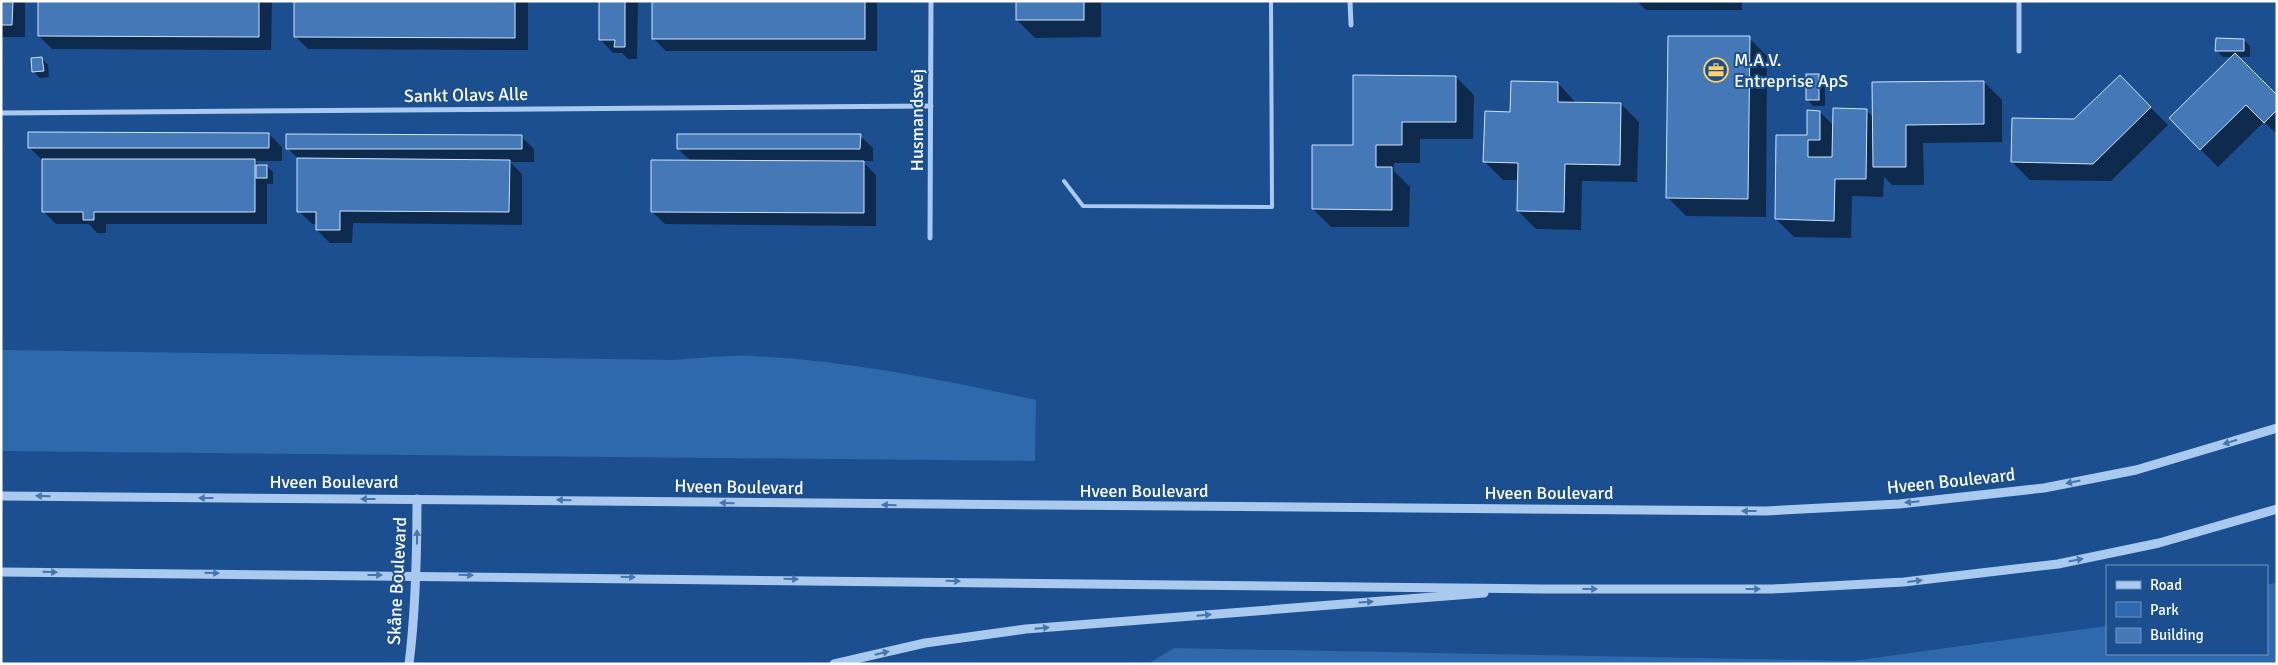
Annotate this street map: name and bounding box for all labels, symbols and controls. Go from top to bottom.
place label: M.A.V. Entreprise ApS [1734,49,1848,92]
office icon: M.A.V. Entreprise ApS [1703,57,1729,83]
street label: Husmandsvej [906,69,928,171]
street label: Sankt Olavs Alle [404,83,528,107]
one-way arrow [2222,438,2237,446]
street label: Hveen Boulevard [1886,463,2016,499]
street label: Hveen Boulevard [269,471,399,493]
street label: Hveen Boulevard [674,475,804,499]
one-way arrow [2065,478,2080,486]
street label: Hveen Boulevard [1079,480,1209,502]
street label: Hveen Boulevard [1484,482,1614,504]
one-way arrow [35,492,51,500]
one-way arrow [198,494,214,502]
one-way arrow [360,495,376,503]
one-way arrow [556,496,572,504]
one-way arrow [1903,498,1919,506]
one-way arrow [718,499,734,507]
one-way arrow [881,501,897,509]
one-way arrow [1741,507,1757,515]
street label: Skåne Boulevard [383,516,411,646]
one-way arrow [413,529,421,545]
one-way arrow [2069,556,2084,564]
legend [2106,565,2268,655]
one-way arrow [42,568,58,576]
one-way arrow [205,570,221,578]
one-way arrow [367,571,383,579]
one-way arrow [458,572,474,580]
one-way arrow [621,573,637,581]
one-way arrow [783,575,799,583]
text: Road [2150,576,2182,594]
one-way arrow [946,577,962,585]
one-way arrow [1907,577,1923,585]
one-way arrow [1583,585,1599,593]
one-way arrow [1745,585,1761,593]
one-way arrow [1358,598,1374,606]
text: Park [2150,601,2179,619]
one-way arrow [1196,610,1212,618]
one-way arrow [1034,624,1050,632]
text: Building [2150,626,2204,644]
one-way arrow [874,649,889,657]

